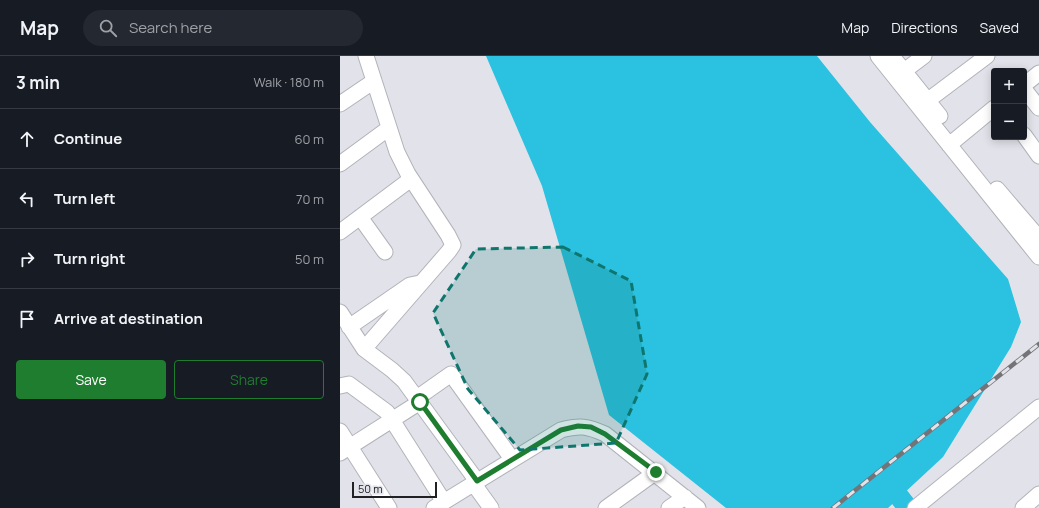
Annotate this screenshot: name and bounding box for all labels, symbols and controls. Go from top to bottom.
search box [83,10,363,46]
text: Map [20,15,59,41]
icon: search [97,17,119,39]
text: Search here [129,17,212,38]
text: Map [841,18,869,37]
text: Directions [891,18,958,37]
text: Saved [980,18,1019,37]
map controls [991,68,1027,140]
button: + [991,68,1027,104]
text: 3 min [16,71,60,94]
text: Walk · 180 m [253,73,324,91]
button: − [991,104,1027,140]
icon: ahead [16,128,38,150]
text: Continue [54,128,122,149]
text: 60 m [294,130,324,148]
icon: left [16,188,38,210]
text: Turn left [54,188,116,209]
text: 70 m [296,190,324,208]
icon: right [16,248,38,270]
text: Turn right [54,248,125,269]
text: 50 m [295,250,324,268]
icon: arrive [16,308,38,330]
text: Arrive at destination [54,308,203,329]
button: Save [16,360,166,399]
button: Share [174,360,324,399]
route start [411,393,429,411]
route end [647,463,665,481]
scale bar [352,480,437,499]
text: 50 m [358,481,383,496]

